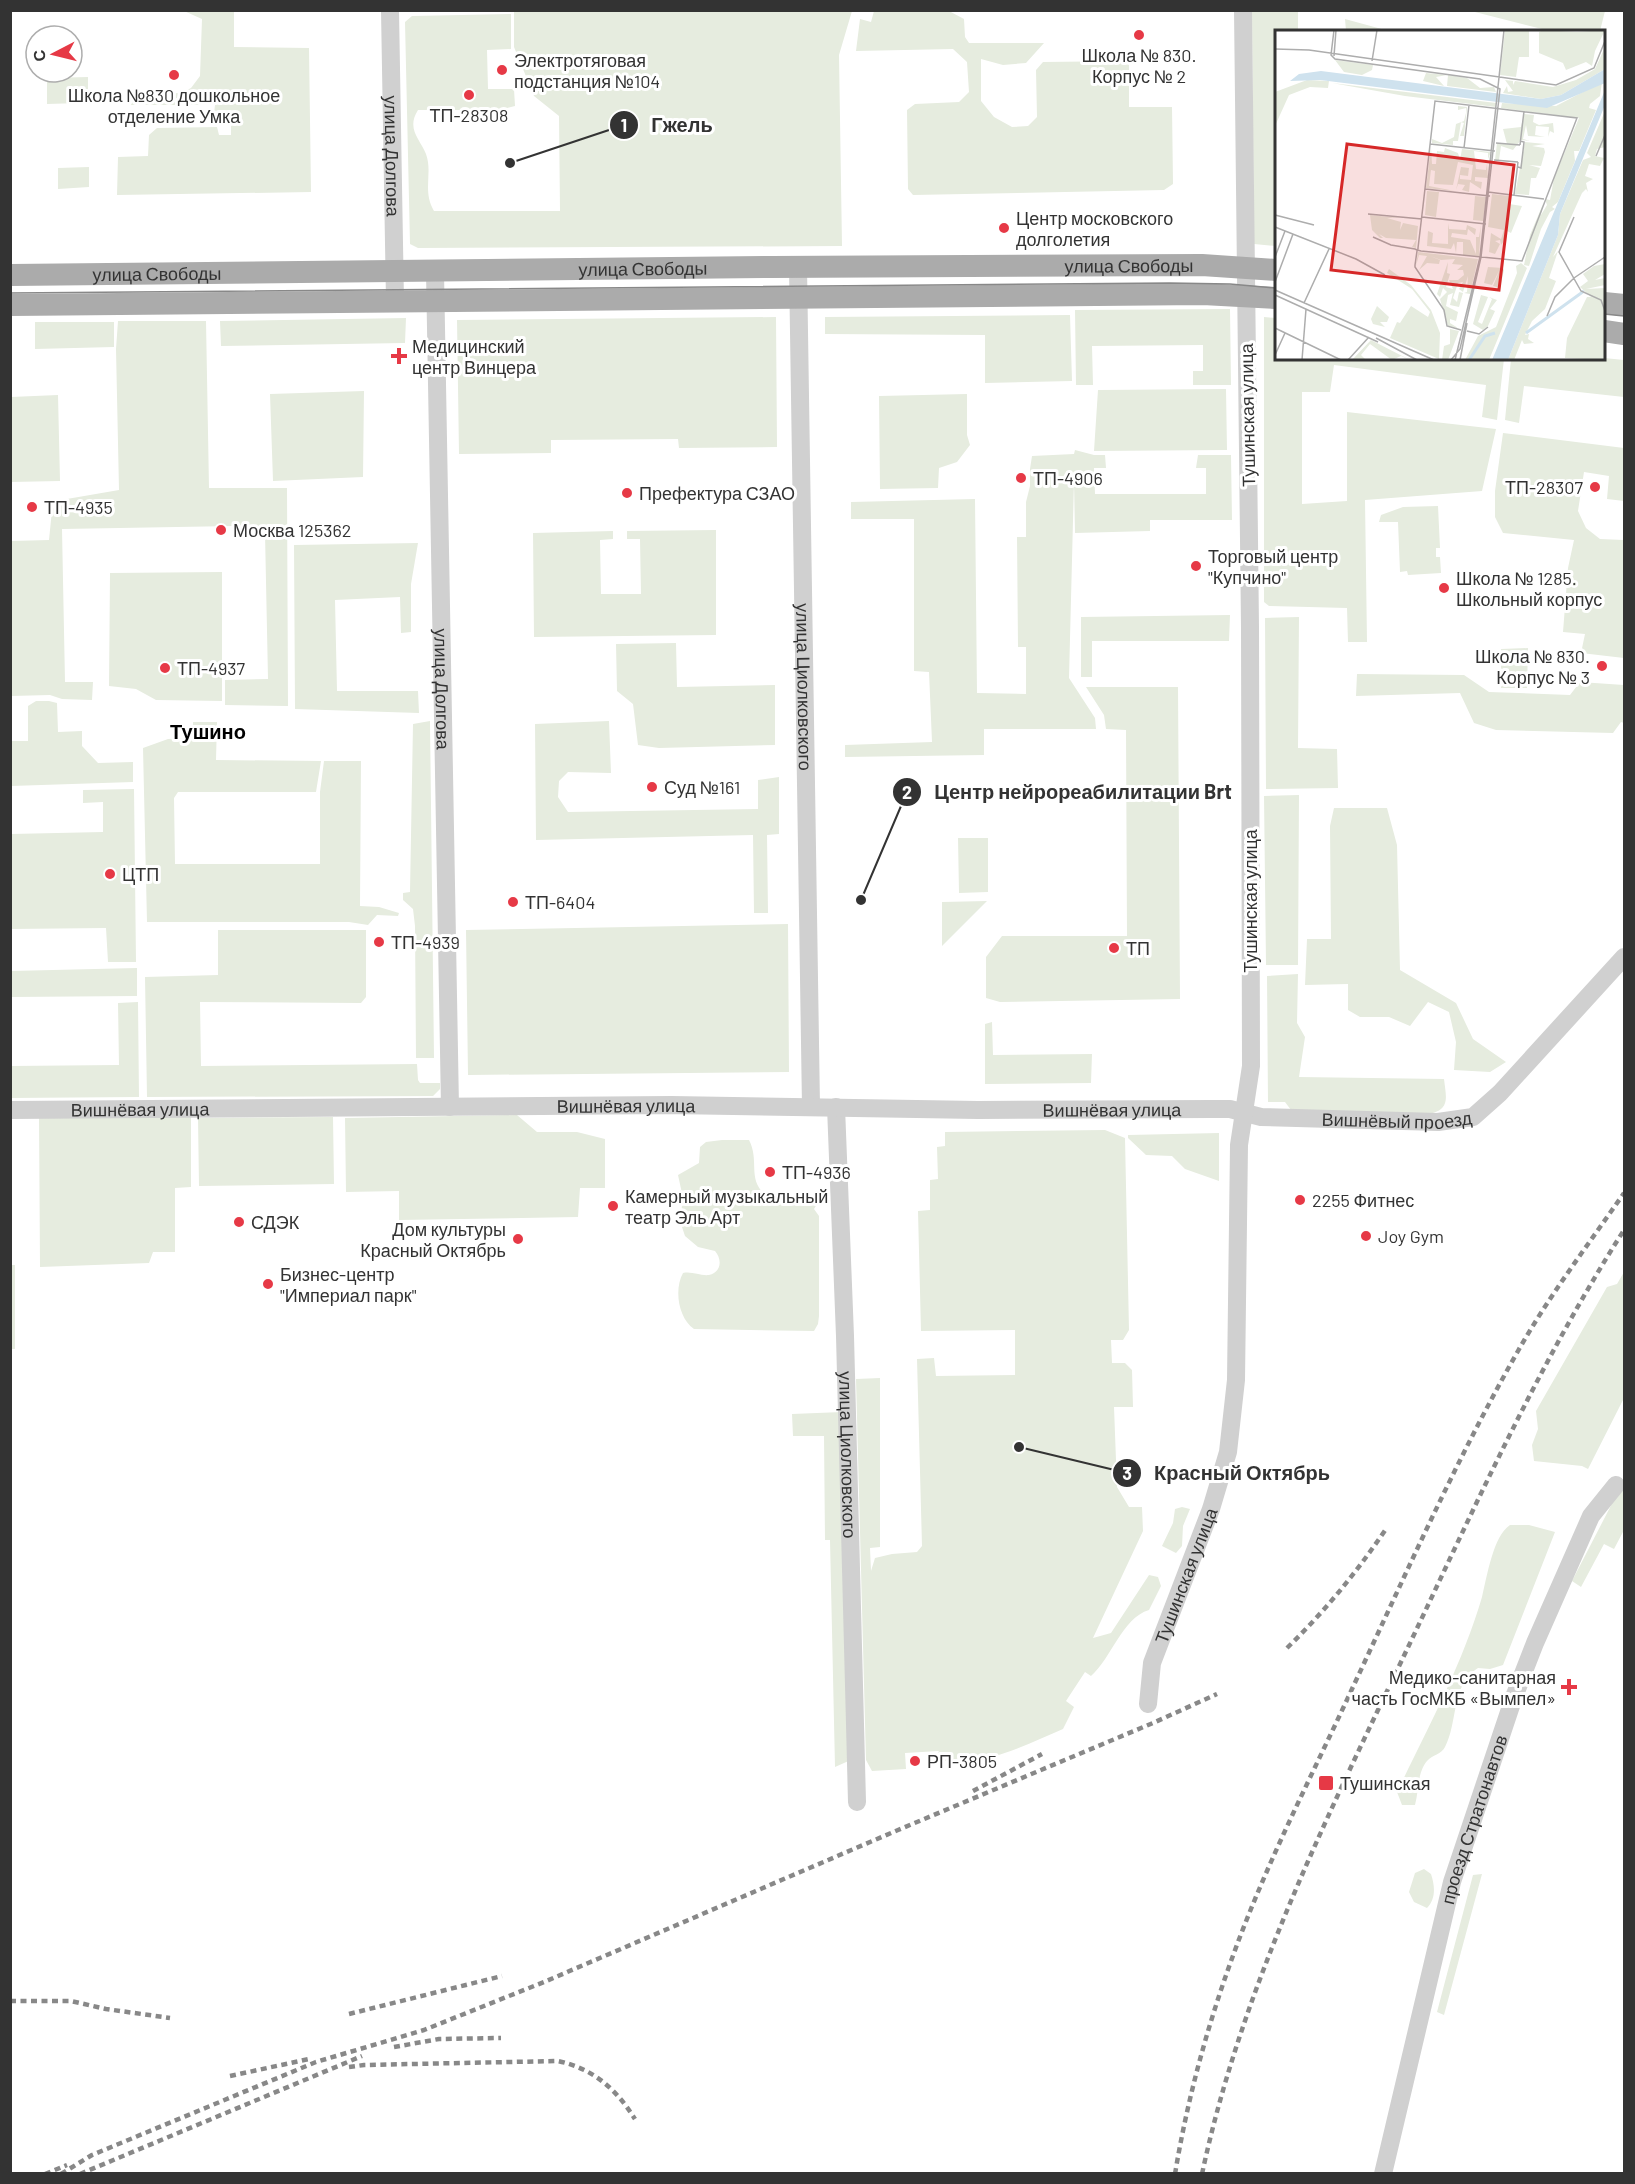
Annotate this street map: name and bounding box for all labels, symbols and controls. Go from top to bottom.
north arrow [24,24,84,84]
marker: Школа № 830. Корпус № 2 [1132,28,1146,42]
inset map [1275,30,1605,360]
place label: Школа № 830. Корпус № 2 [1081,44,1197,87]
text: С [28,49,49,63]
place label: Электротяговая подстанция №104 [514,49,660,92]
marker: Электротяговая подстанция №104 [495,63,509,77]
marker: Школа №830 дошкольное отделение Умка [167,68,181,82]
place label: Школа №830 дошкольное отделение Умка [68,84,280,127]
marker: ТП-28308 [462,88,476,102]
street label: улица Долгова [380,95,405,218]
place label: ТП-28308 [430,104,508,126]
callout: Гжель [609,106,724,144]
text: Гжель [651,112,713,136]
text: 1 [621,114,627,136]
place label: Центр московского долголетия [1016,207,1173,250]
marker: Центр московского долголетия [997,221,1011,235]
street label: улица Свободы [1064,254,1193,277]
street label: улица Свободы [578,257,708,280]
street label: улица Свободы [92,262,222,285]
place label: Медицинский центр Винцера [412,335,537,378]
street label: Тушинская улица [1235,342,1259,487]
marker: Медицинский центр Винцера [390,347,408,365]
place label: ТП-4906 [1033,467,1103,489]
marker: ТП-4906 [1014,471,1028,485]
place label: ТП-28307 [1505,476,1583,498]
marker: ТП-28307 [1588,480,1602,494]
place label: Префектура СЗАО [639,482,795,504]
marker: Префектура СЗАО [620,486,634,500]
place label: ТП-4935 [44,496,113,518]
marker: ТП-4935 [25,500,39,514]
place label: Москва 125362 [233,519,351,541]
marker: Москва 125362 [214,523,228,537]
place label: Торговый центр "Купчино" [1208,545,1338,588]
marker: Торговый центр "Купчино" [1189,559,1203,573]
place label: Школа № 1285. Школьный корпус [1456,567,1602,610]
marker: Школа № 1285. Школьный корпус [1437,581,1451,595]
street label: улица Циолковского [792,603,817,771]
street label: улица Долгова [430,628,455,751]
place label: Школа № 830. Корпус № 3 [1475,645,1590,688]
place label: ТП-4937 [177,657,246,679]
marker: Школа № 830. Корпус № 3 [1595,659,1609,673]
marker: ТП-4937 [158,661,172,675]
district label: Тушино [170,719,246,743]
callout: Центр нейрореабилитации Brt [892,773,1243,811]
place label: Суд №161 [664,776,740,798]
text: Центр нейрореабилитации Brt [934,779,1232,803]
marker: Суд №161 [645,780,659,794]
text: 2 [902,781,912,803]
street label: Тушинская улица [1239,828,1261,973]
place label: ЦТП [122,863,159,885]
marker: ЦТП [103,867,117,881]
place label: ТП-6404 [525,891,595,913]
marker: ТП-6404 [506,895,520,909]
place label: ТП-4939 [391,931,460,953]
marker: ТП-4939 [372,935,386,949]
place label: ТП [1126,937,1150,959]
marker: ТП [1107,941,1121,955]
street label: Вишнёвая улица [557,1094,697,1117]
street label: Вишнёвая улица [71,1097,210,1121]
street label: Вишнёвая улица [1043,1098,1182,1121]
street label: Вишнёвый проезд [1321,1106,1474,1133]
place label: ТП-4936 [782,1161,851,1183]
marker: ТП-4936 [763,1165,777,1179]
place label: Камерный музыкальный театр Эль Арт [625,1185,828,1228]
place label: 2255 Фитнес [1312,1189,1414,1211]
marker: 2255 Фитнес [1293,1193,1307,1207]
marker: Камерный музыкальный театр Эль Арт [606,1199,620,1213]
place label: СДЭК [251,1211,300,1233]
marker: СДЭК [232,1215,246,1229]
place label: Дом культуры Красный Октябрь [360,1218,506,1261]
place label: Joy Gym [1378,1225,1444,1247]
marker: Joy Gym [1359,1229,1373,1243]
marker: Дом культуры Красный Октябрь [511,1232,525,1246]
place label: Бизнес-центр "Империал парк" [280,1263,417,1306]
marker: Бизнес-центр "Империал парк" [261,1277,275,1291]
street label: улица Циолковского [835,1371,861,1539]
callout: Красный Октябрь [1112,1454,1342,1492]
text: Красный Октябрь [1154,1460,1330,1484]
text: 3 [1122,1462,1132,1484]
street label: Тушинская улица [1150,1503,1222,1646]
place label: Медико-санитарная часть ГосМКБ «Вымпел» [1352,1666,1556,1709]
marker: Медико-санитарная часть ГосМКБ «Вымпел» [1560,1678,1578,1696]
street label: проезд Стратонавтов [1436,1732,1512,1907]
place label: РП-3805 [927,1750,997,1772]
marker: РП-3805 [908,1754,922,1768]
place label: Тушинская [1340,1772,1430,1794]
marker: Тушинская [1317,1774,1335,1792]

